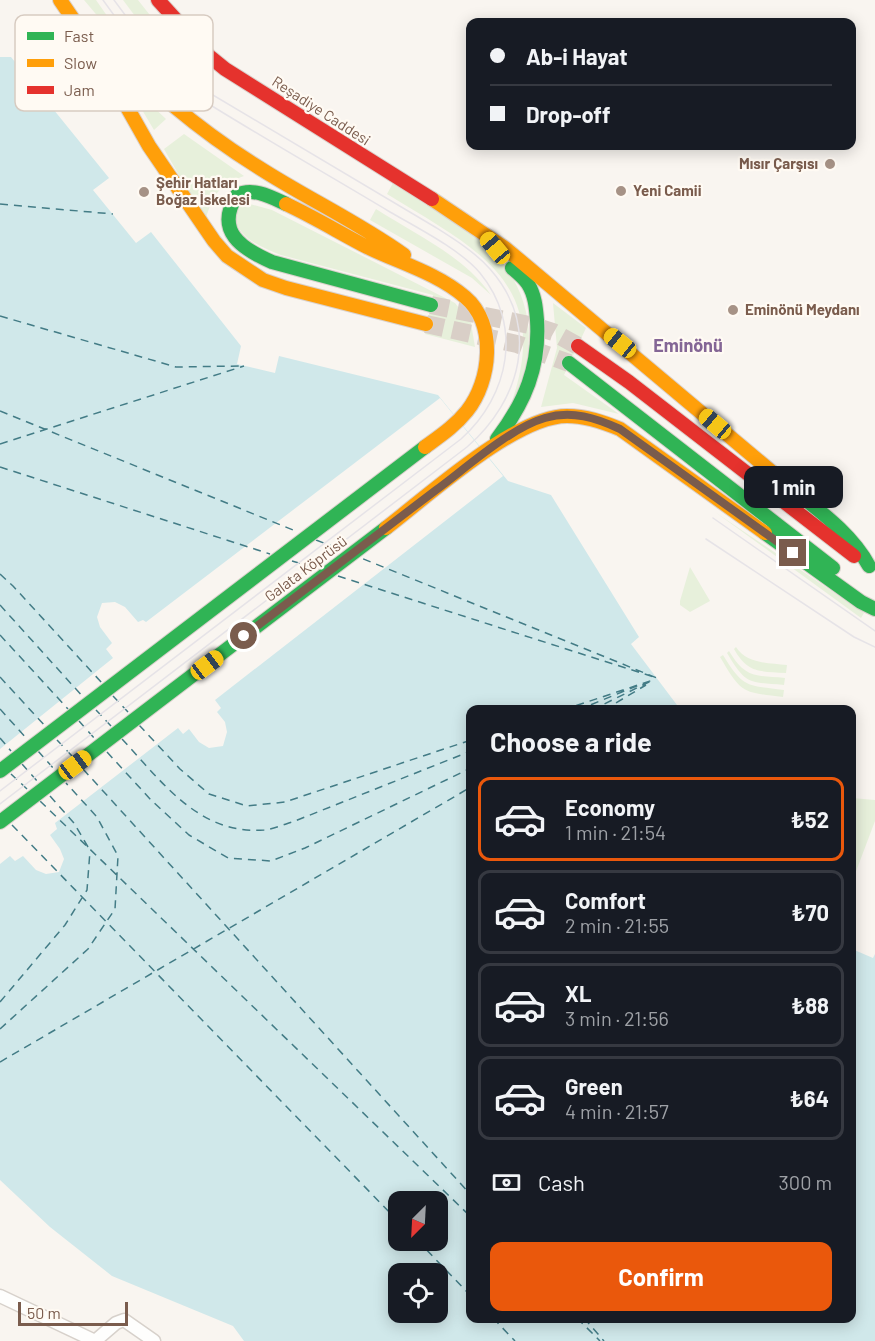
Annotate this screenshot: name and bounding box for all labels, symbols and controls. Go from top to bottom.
legend [15,15,213,111]
text: Fast [64,26,94,45]
text: Ab-i Hayat [526,43,628,69]
text: Slow [64,53,97,72]
street label: Reşadiye Caddesi [269,72,374,149]
text: Jam [64,80,95,99]
text: Drop-off [526,101,610,127]
place label: Mısır Çarşısı [739,154,818,172]
marker: Mısır Çarşısı [823,157,837,171]
place label: Şehir Hatları Boğaz İskelesi [156,173,250,208]
place label: Yeni Camii [633,181,702,199]
marker: Yeni Camii [614,184,628,198]
marker: Şehir Hatları Boğaz İskelesi [137,185,151,199]
car [477,228,513,268]
place label: Eminönü Meydanı [745,300,860,318]
marker: Eminönü Meydanı [726,303,740,317]
car [600,325,640,361]
district label: Eminönü [653,334,723,356]
car [695,406,735,442]
callout: 1 min [744,466,842,508]
text: 1 min [772,475,815,499]
street label: Galata Köprüsü [261,532,350,605]
route end [779,539,806,566]
route start [230,622,257,649]
car [187,647,227,683]
text: Choose a ride [490,725,652,757]
car [55,747,95,783]
icon: car [493,792,547,846]
text: Economy [565,794,655,820]
text: ₺52 [791,806,829,832]
text: 1 min · 21:54 [565,820,666,844]
icon: car [493,885,547,939]
text: Comfort [565,887,646,913]
text: ₺70 [791,899,829,925]
text: 2 min · 21:55 [565,913,669,937]
icon: car [493,978,547,1032]
text: XL [565,980,591,1006]
text: ₺88 [791,992,829,1018]
text: 3 min · 21:56 [565,1006,669,1030]
icon: car [493,1071,547,1125]
text: Green [565,1073,623,1099]
text: ₺64 [790,1085,829,1111]
text: 4 min · 21:57 [565,1099,669,1123]
icon: cash [490,1166,523,1199]
text: Cash [538,1169,585,1195]
text: 300 m [779,1170,832,1194]
north arrow [388,1191,448,1251]
map controls [388,1191,448,1323]
button: Confirm [490,1242,832,1311]
button: locate [388,1263,448,1323]
scale bar [18,1299,128,1326]
text: 50 m [27,1303,61,1322]

